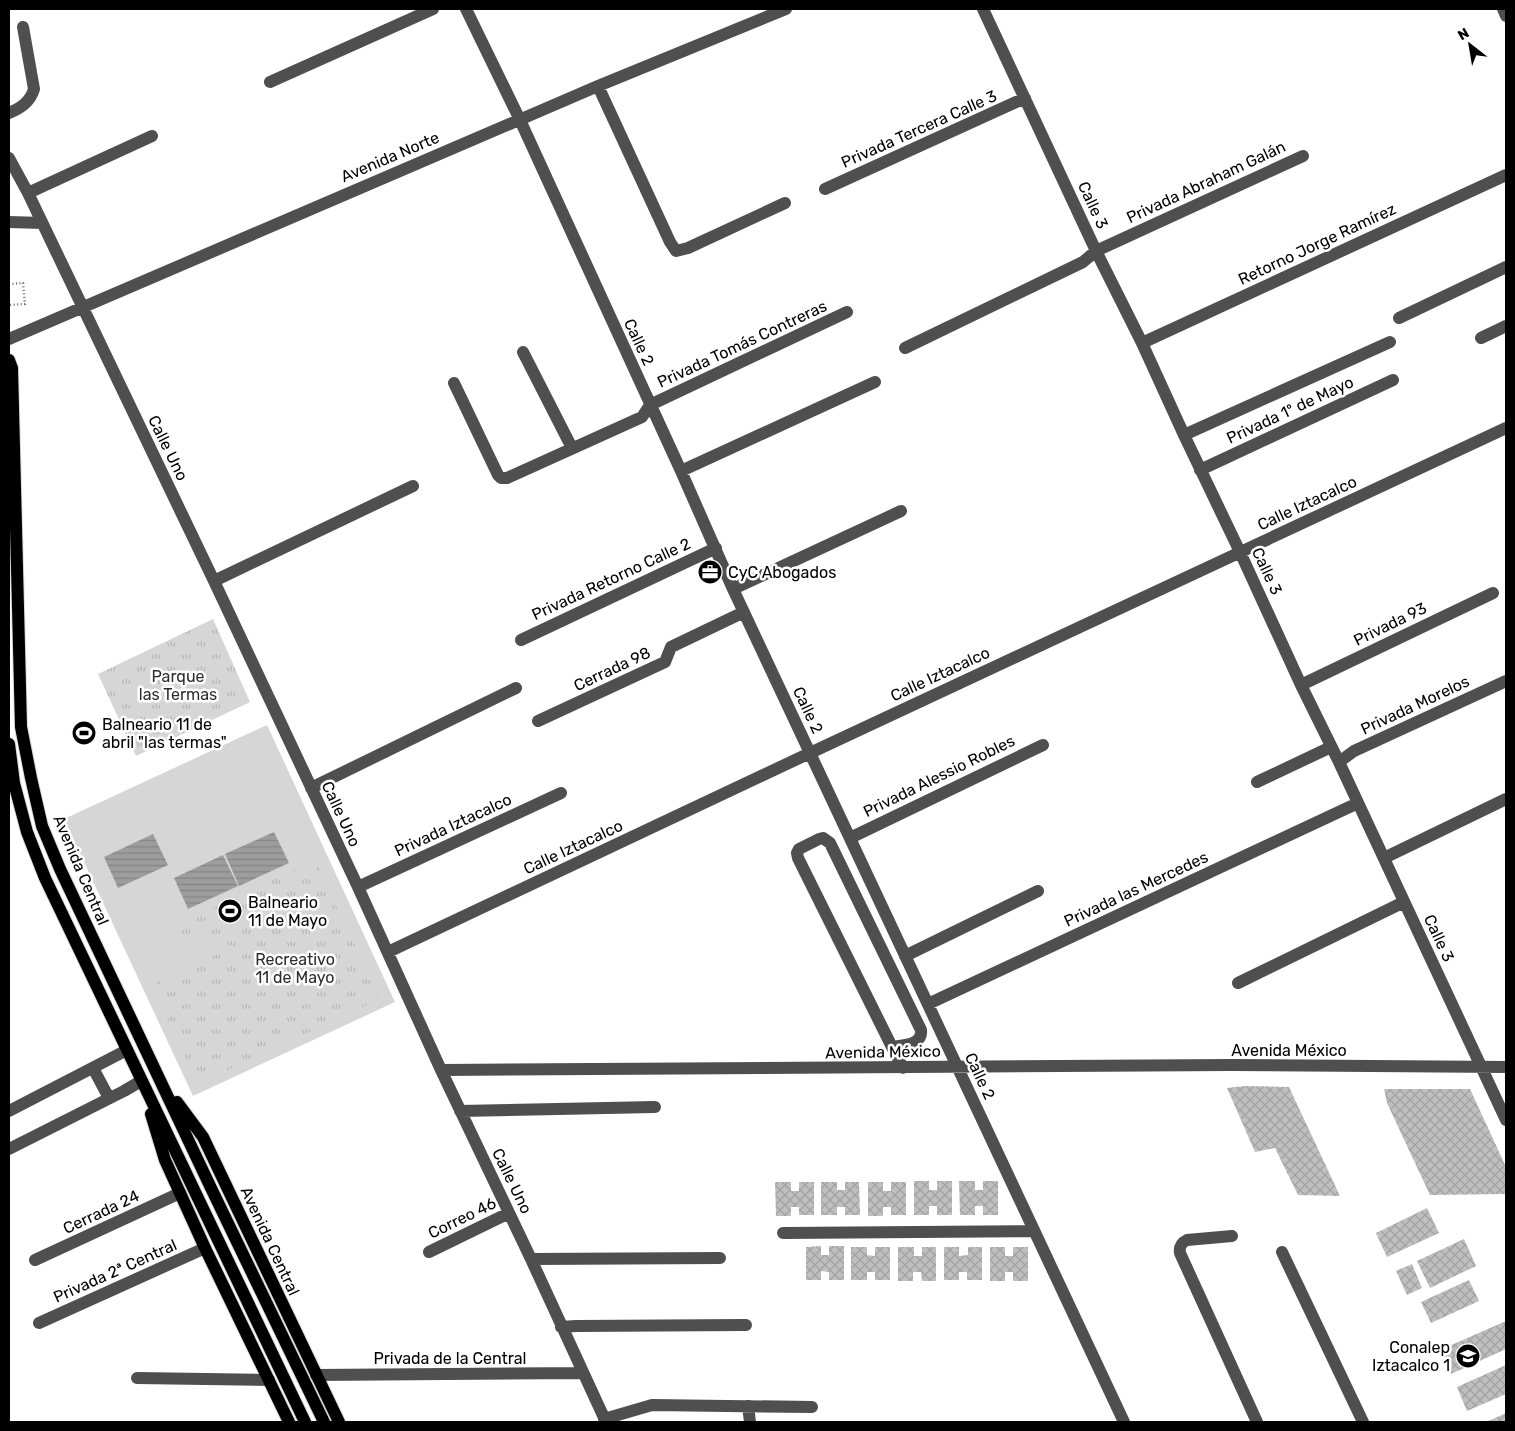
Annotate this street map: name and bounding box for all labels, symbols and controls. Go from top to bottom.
north arrow [1445,20,1495,70]
text: N [1455,24,1472,44]
street label: Privada Tercera Calle 3 [838,86,1000,172]
street label: Avenida Norte [338,128,442,186]
street label: Privada Abraham Galán [1123,137,1289,227]
street label: Calle 3 [1074,178,1112,232]
street label: Retorno Jorge Ramírez [1235,199,1399,289]
street label: Privada Tomás Contreras [654,296,830,392]
street label: Calle 2 [620,316,658,368]
street label: Privada 1º de Mayo [1224,372,1356,448]
street label: Calle Uno [144,412,192,484]
street label: Calle Iztacalco [1254,472,1360,534]
street label: Privada Retorno Calle 2 [529,534,693,624]
street label: Calle 3 [1248,544,1286,598]
office icon: CyC Abogados [697,559,723,585]
place label: CyC Abogados [728,563,836,582]
street label: Privada 93 [1350,598,1430,650]
street label: Cerrada 98 [571,643,653,695]
street label: Calle Iztacalco [887,643,993,705]
park label: Parque las Termas [139,667,217,704]
street label: Privada Morelos [1358,671,1472,739]
street label: Calle 2 [789,684,827,736]
place label: Balneario 11 de abril "las termas" [102,715,227,752]
sports icon: Balneario 11 de abril "las termas" [71,720,97,746]
street label: Privada Alessio Robles [860,731,1018,821]
street label: Calle Uno [318,778,364,850]
street label: Privada Iztacalco [391,790,515,860]
street label: Avenida Central [49,812,113,928]
street label: Calle Iztacalco [520,816,626,878]
street label: Privada las Mercedes [1061,847,1211,931]
place label: Balneario 11 de Mayo [248,893,327,930]
sports icon: Balneario 11 de Mayo [217,898,243,924]
street label: Calle 3 [1420,911,1458,965]
park label: Recreativo 11 de Mayo [255,950,335,987]
street label: Avenida México [825,1041,941,1063]
street label: Avenida México [1231,1041,1347,1060]
street label: Calle 2 [961,1050,999,1102]
street label: Calle Uno [488,1145,536,1217]
street label: Avenida Central [237,1184,303,1298]
street label: Cerrada 24 [60,1186,142,1238]
street label: Correo 46 [425,1193,500,1243]
street label: Privada 2ª Central [50,1235,180,1307]
place label: Conalep Iztacalco 1 [1372,1338,1450,1375]
school or university icon: Conalep Iztacalco 1 [1455,1343,1481,1369]
street label: Privada de la Central [373,1349,527,1368]

